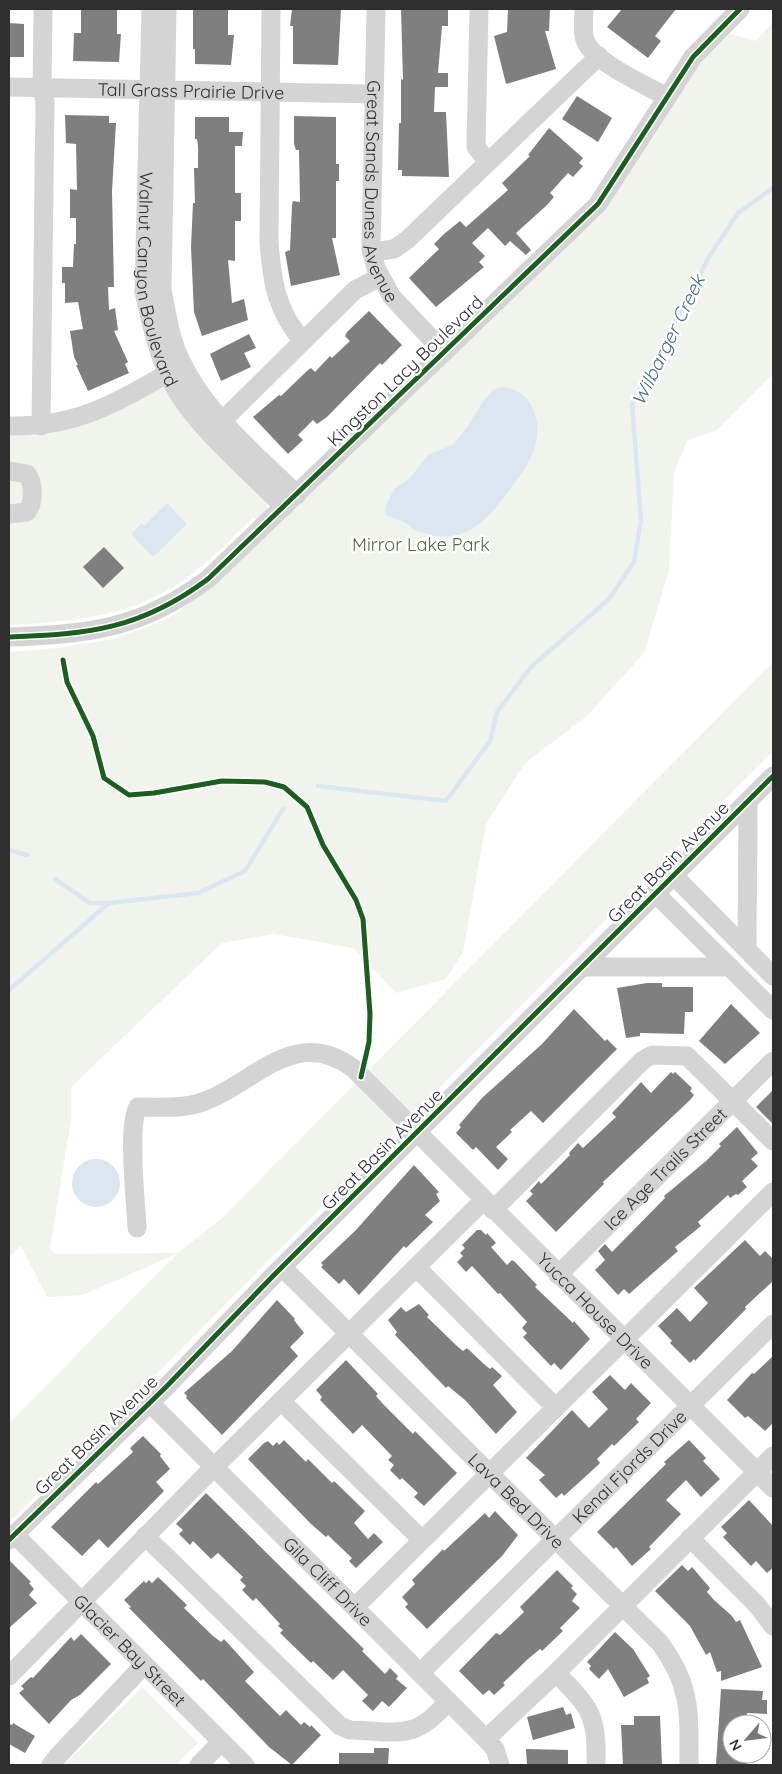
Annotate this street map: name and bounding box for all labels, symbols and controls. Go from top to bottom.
street label: Tall Grass Prairie Drive [97,77,285,104]
street label: Great Sands Dunes Avenue [359,80,404,306]
street label: Walnut Canyon Boulevard [132,172,184,390]
water label: Wilbarger Creek [626,269,711,409]
street label: Kingston Lacy Boulevard [322,291,488,451]
park label: Mirror Lake Park [352,533,490,556]
street label: Great Basin Avenue [602,796,734,928]
street label: Great Basin Avenue [316,1083,448,1215]
street label: Ice Age Trails Street [599,1102,731,1235]
street label: Yucca House Drive [533,1248,659,1374]
street label: Great Basin Avenue [29,1370,163,1500]
street label: Kenai Fjords Drive [567,1405,691,1528]
street label: Lava Bed Drive [464,1448,570,1553]
street label: Gila Cliff Drive [279,1532,378,1631]
street label: Glacier Bay Street [69,1589,191,1711]
north arrow [722,1714,772,1764]
text: N [725,1736,746,1754]

